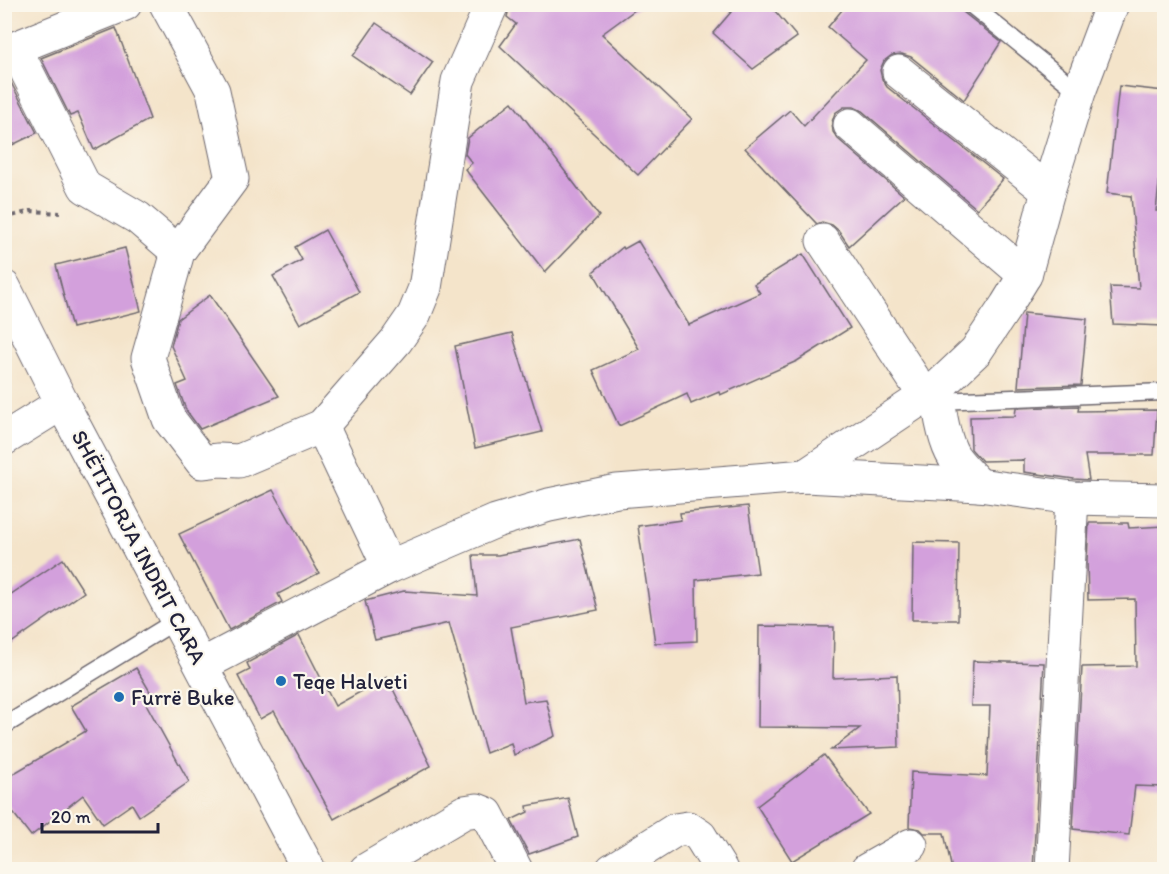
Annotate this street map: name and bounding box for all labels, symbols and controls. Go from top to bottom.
street label: SHËTITORJA INDRIT CARA [66,425,212,669]
place label: Teqe Halveti [293,668,408,695]
marker: Teqe Halveti [274,674,288,688]
place label: Furrë Buke [131,684,235,711]
marker: Furrë Buke [112,690,126,704]
scale bar [42,796,158,834]
text: 20 m [51,806,91,828]

